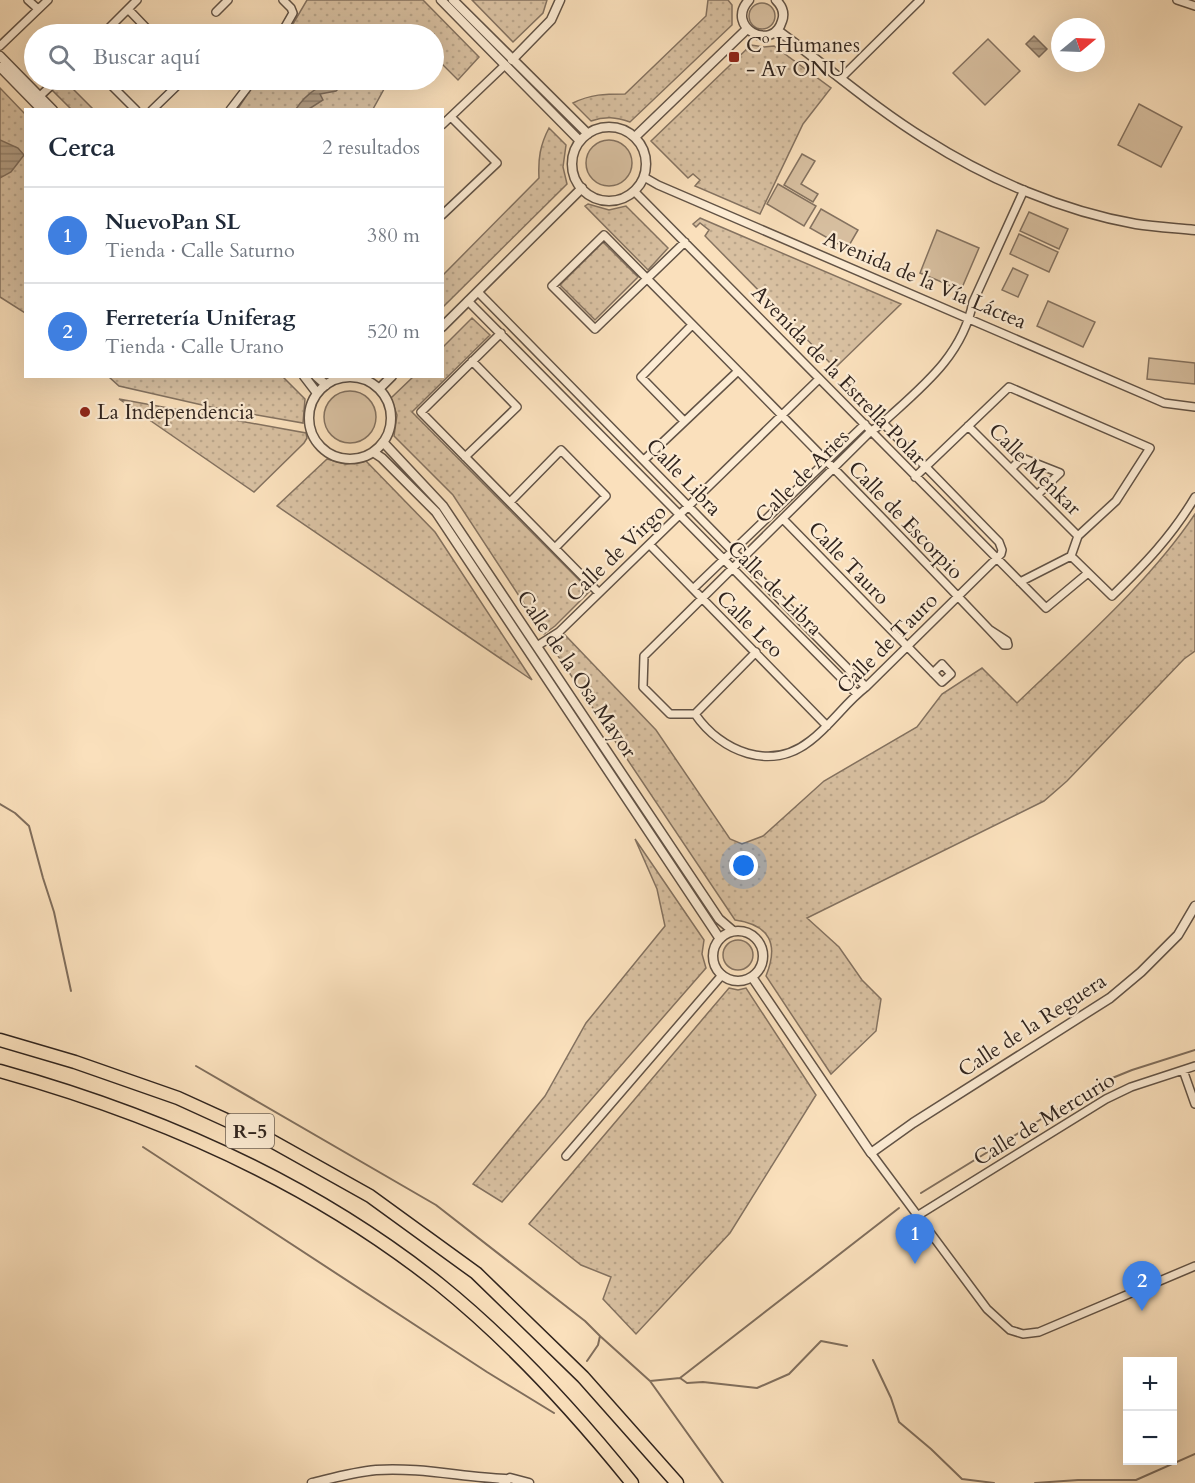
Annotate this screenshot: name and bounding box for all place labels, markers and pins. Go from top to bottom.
place label: Cº Humanes - Av ONU [746,31,860,84]
marker: Cº Humanes - Av ONU [727,50,741,64]
place label: La Independencia [97,398,254,427]
marker: La Independencia [78,405,92,419]
pin: 1 [896,1214,934,1264]
pin: 2 [1122,1262,1162,1311]

